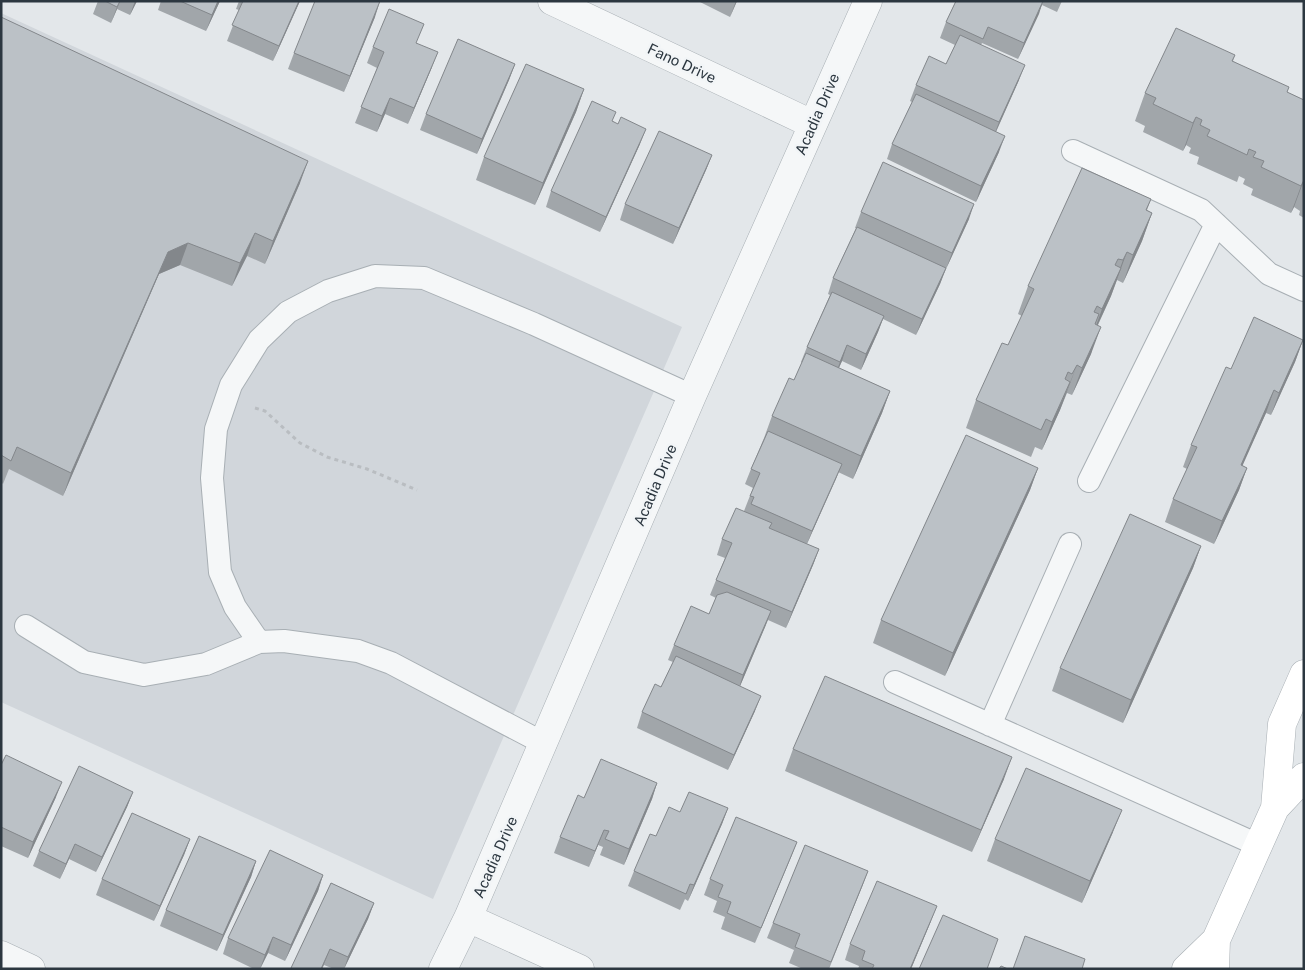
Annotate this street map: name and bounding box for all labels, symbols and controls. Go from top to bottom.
street label: Fano Drive [645,40,719,86]
street label: Acadia Drive [791,71,843,157]
street label: Acadia Drive [630,441,680,529]
street label: Acadia Drive [469,814,521,900]

